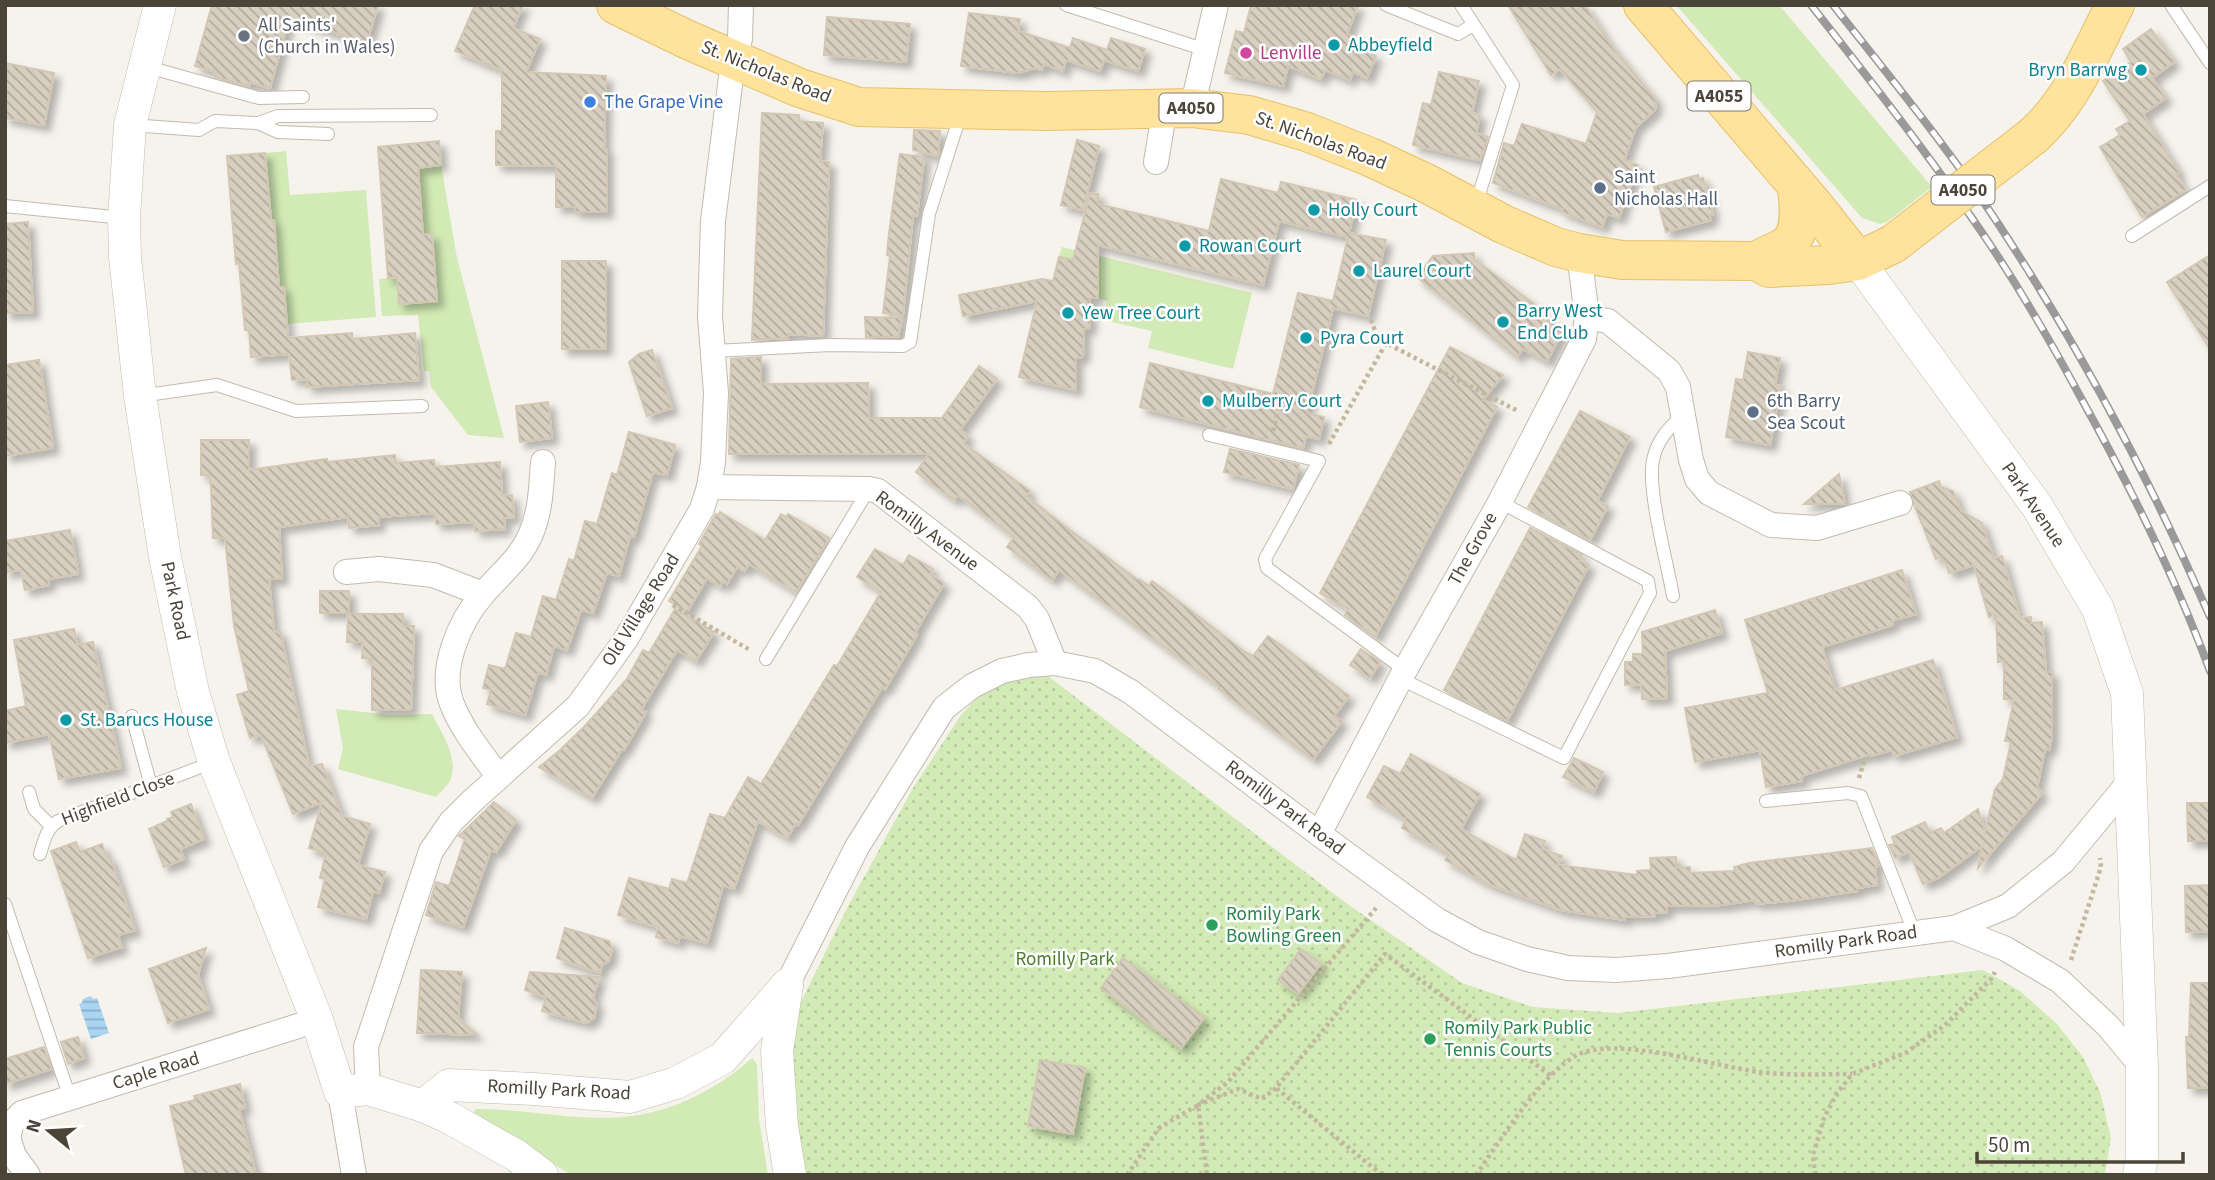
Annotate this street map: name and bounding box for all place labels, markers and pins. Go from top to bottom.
place label: All Saints' (Church in Wales) [258,12,396,61]
marker: All Saints' (Church in Wales) [236,28,252,44]
place label: Abbeyfield [1348,32,1433,59]
marker: Abbeyfield [1326,37,1342,53]
place label: Lenville [1260,40,1322,67]
marker: Lenville [1238,45,1254,61]
place label: Bryn Barrwg [2028,57,2127,84]
marker: Bryn Barrwg [2133,62,2149,78]
place label: The Grape Vine [604,89,723,116]
marker: The Grape Vine [582,94,598,110]
place label: Saint Nicholas Hall [1614,164,1718,213]
marker: Saint Nicholas Hall [1592,180,1608,196]
place label: Holly Court [1328,197,1418,224]
marker: Holly Court [1306,202,1322,218]
place label: Rowan Court [1199,233,1302,260]
marker: Rowan Court [1177,238,1193,254]
place label: Laurel Court [1373,258,1472,285]
marker: Laurel Court [1351,263,1367,279]
place label: Barry West End Club [1517,298,1603,347]
place label: Yew Tree Court [1081,300,1201,327]
marker: Yew Tree Court [1060,305,1076,321]
marker: Barry West End Club [1495,314,1511,330]
place label: Pyra Court [1320,325,1404,352]
marker: Pyra Court [1298,330,1314,346]
place label: Mulberry Court [1222,388,1342,415]
place label: 6th Barry Sea Scout [1767,388,1846,437]
marker: Mulberry Court [1200,393,1216,409]
marker: 6th Barry Sea Scout [1745,404,1761,420]
place label: St. Barucs House [80,707,213,734]
marker: St. Barucs House [58,712,74,728]
place label: Romily Park Bowling Green [1226,901,1342,950]
marker: Romily Park Bowling Green [1204,917,1220,933]
place label: Romily Park Public Tennis Courts [1444,1015,1592,1064]
marker: Romily Park Public Tennis Courts [1422,1031,1438,1047]

